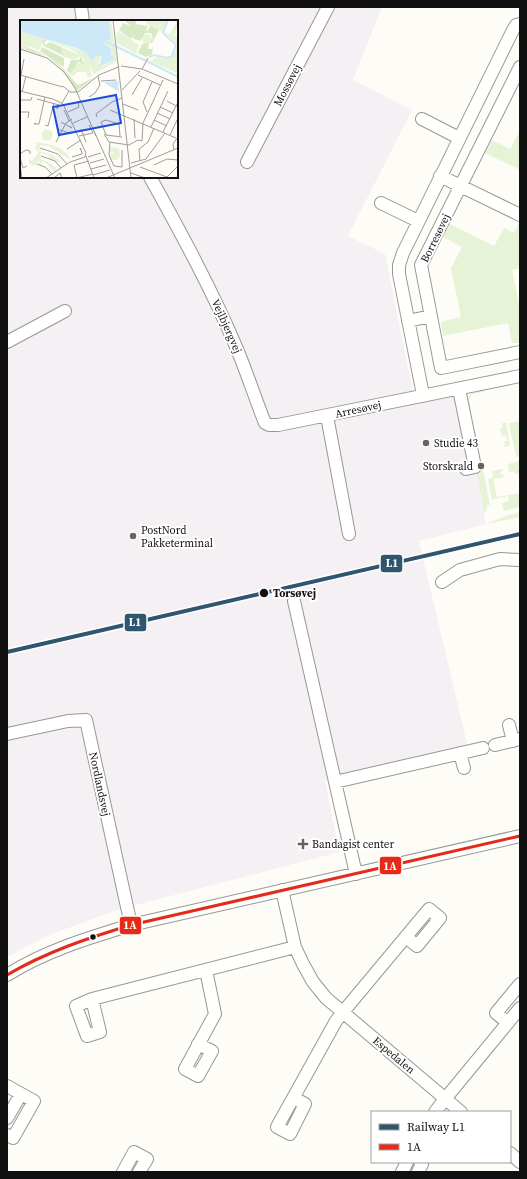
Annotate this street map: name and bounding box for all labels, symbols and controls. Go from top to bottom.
inset map [20,20,178,178]
street label: Mossøvej [270,62,305,109]
street label: Borresøvej [417,211,454,265]
street label: Vejlbjergvej [208,297,245,356]
street label: Arresøvej [334,397,383,422]
place label: Studie 43 [434,436,479,451]
marker: Studie 43 [421,438,431,448]
place label: Storskrald [423,459,474,474]
marker: Storskrald [476,461,486,471]
place label: PostNord Pakketerminal [141,523,213,551]
marker: PostNord Pakketerminal [128,531,138,541]
line badge: L1 [380,554,403,573]
text: L1 [386,556,398,571]
place label: Torsøvej [273,586,316,601]
marker: Torsøvej [258,587,270,599]
line badge: L1 [124,613,147,632]
text: L1 [129,615,141,630]
street label: Nordlandsvej [85,751,114,818]
place label: Bandagist center [312,837,394,852]
marker: Bandagist center [297,838,309,850]
line badge: 1A [379,856,402,875]
text: 1A [383,859,397,874]
line badge: 1A [119,916,142,935]
text: 1A [123,918,137,933]
unlabelled marker [88,932,98,942]
street label: Espedalen [369,1033,418,1078]
legend [371,1111,511,1163]
text: Railway L1 [407,1119,465,1135]
text: 1A [407,1139,421,1155]

